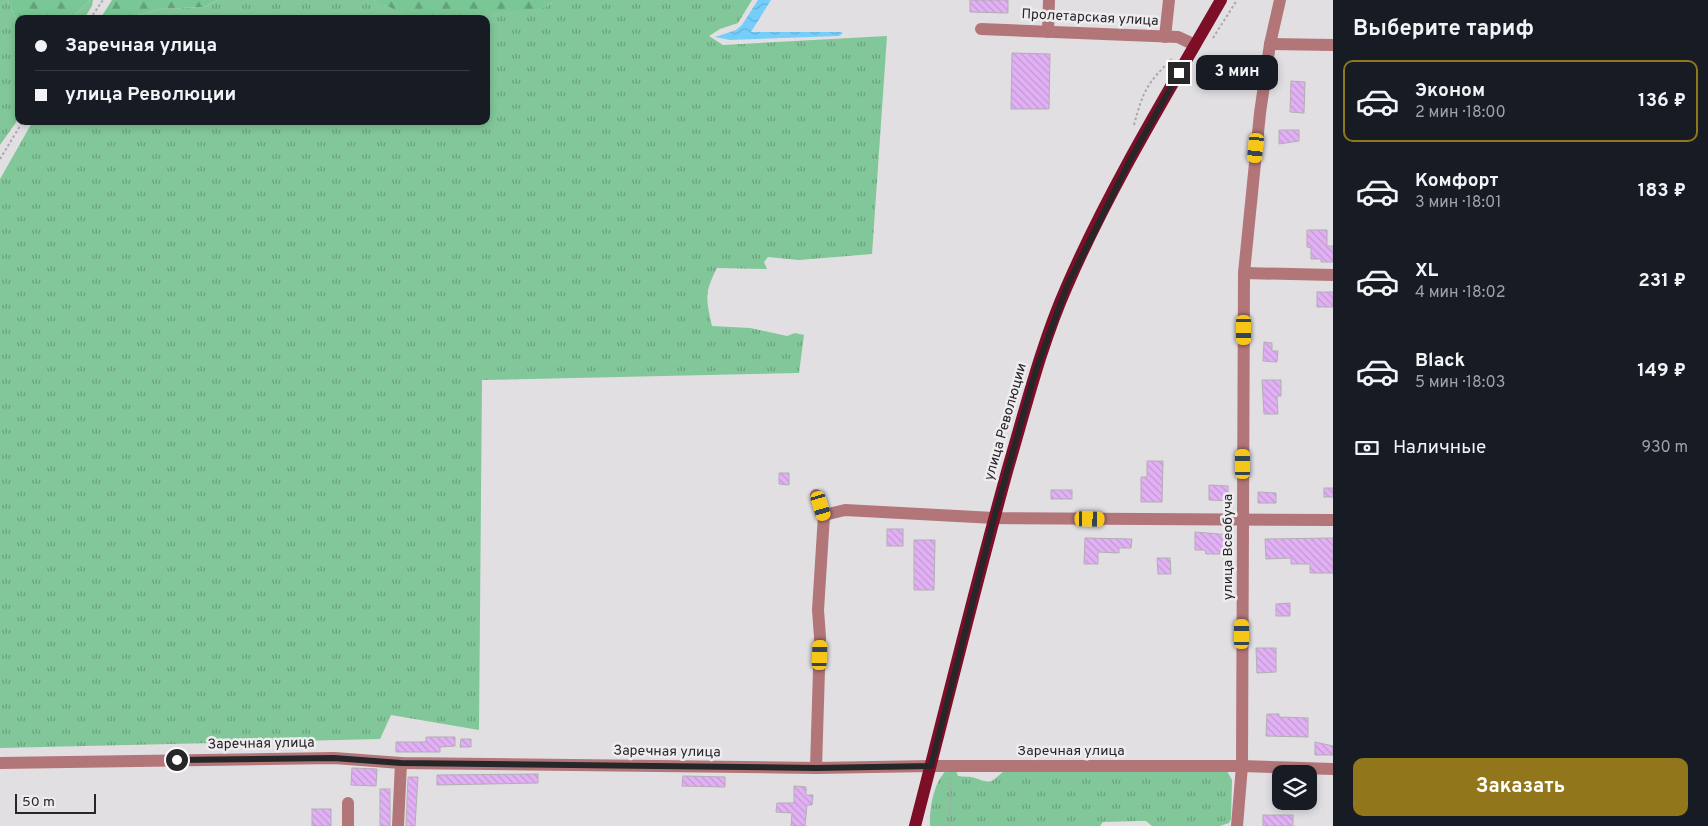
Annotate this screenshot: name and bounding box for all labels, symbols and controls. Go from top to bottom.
street label: Пролетарская улица [1021,6,1159,30]
text: Выберите тариф [1353,16,1534,43]
text: Заречная улица [65,34,217,58]
callout: 3 мин [1196,56,1279,90]
route end [1168,62,1190,84]
text: 3 мин [1215,62,1259,82]
icon: car [1355,79,1400,124]
text: Эконом [1415,79,1485,103]
text: улица Революции [65,83,236,107]
text: 136 ₽ [1638,89,1686,113]
text: 2 мин · 18:00 [1415,103,1506,123]
car [1246,132,1265,164]
icon: car [1355,169,1400,214]
text: Комфорт [1415,169,1498,193]
text: 183 ₽ [1638,179,1686,203]
text: 3 мин · 18:01 [1415,193,1501,213]
icon: car [1355,259,1400,304]
text: XL [1415,259,1438,283]
text: 231 ₽ [1638,269,1686,293]
text: 4 мин · 18:02 [1415,283,1505,303]
car [1236,315,1251,345]
icon: car [1355,349,1400,394]
text: Black [1415,349,1465,373]
text: 149 ₽ [1637,359,1686,383]
street label: улица Революции [981,361,1031,483]
text: 5 мин · 18:03 [1415,373,1505,393]
icon: cash [1353,434,1381,462]
text: Наличные [1393,436,1486,460]
text: 930 m [1641,438,1688,458]
car [1235,449,1250,479]
car [809,489,832,523]
street label: улица Всеобуча [1220,494,1237,600]
car [1074,511,1105,527]
car [1234,619,1249,649]
car [811,640,828,670]
street label: Заречная улица [207,735,315,753]
street label: Заречная улица [613,743,721,761]
street label: Заречная улица [1017,743,1125,760]
route start [166,749,188,771]
button: Заказать [1353,758,1688,816]
map controls [1272,765,1317,810]
button: layers [1272,765,1317,810]
scale bar [15,791,96,814]
text: 50 m [22,794,55,811]

